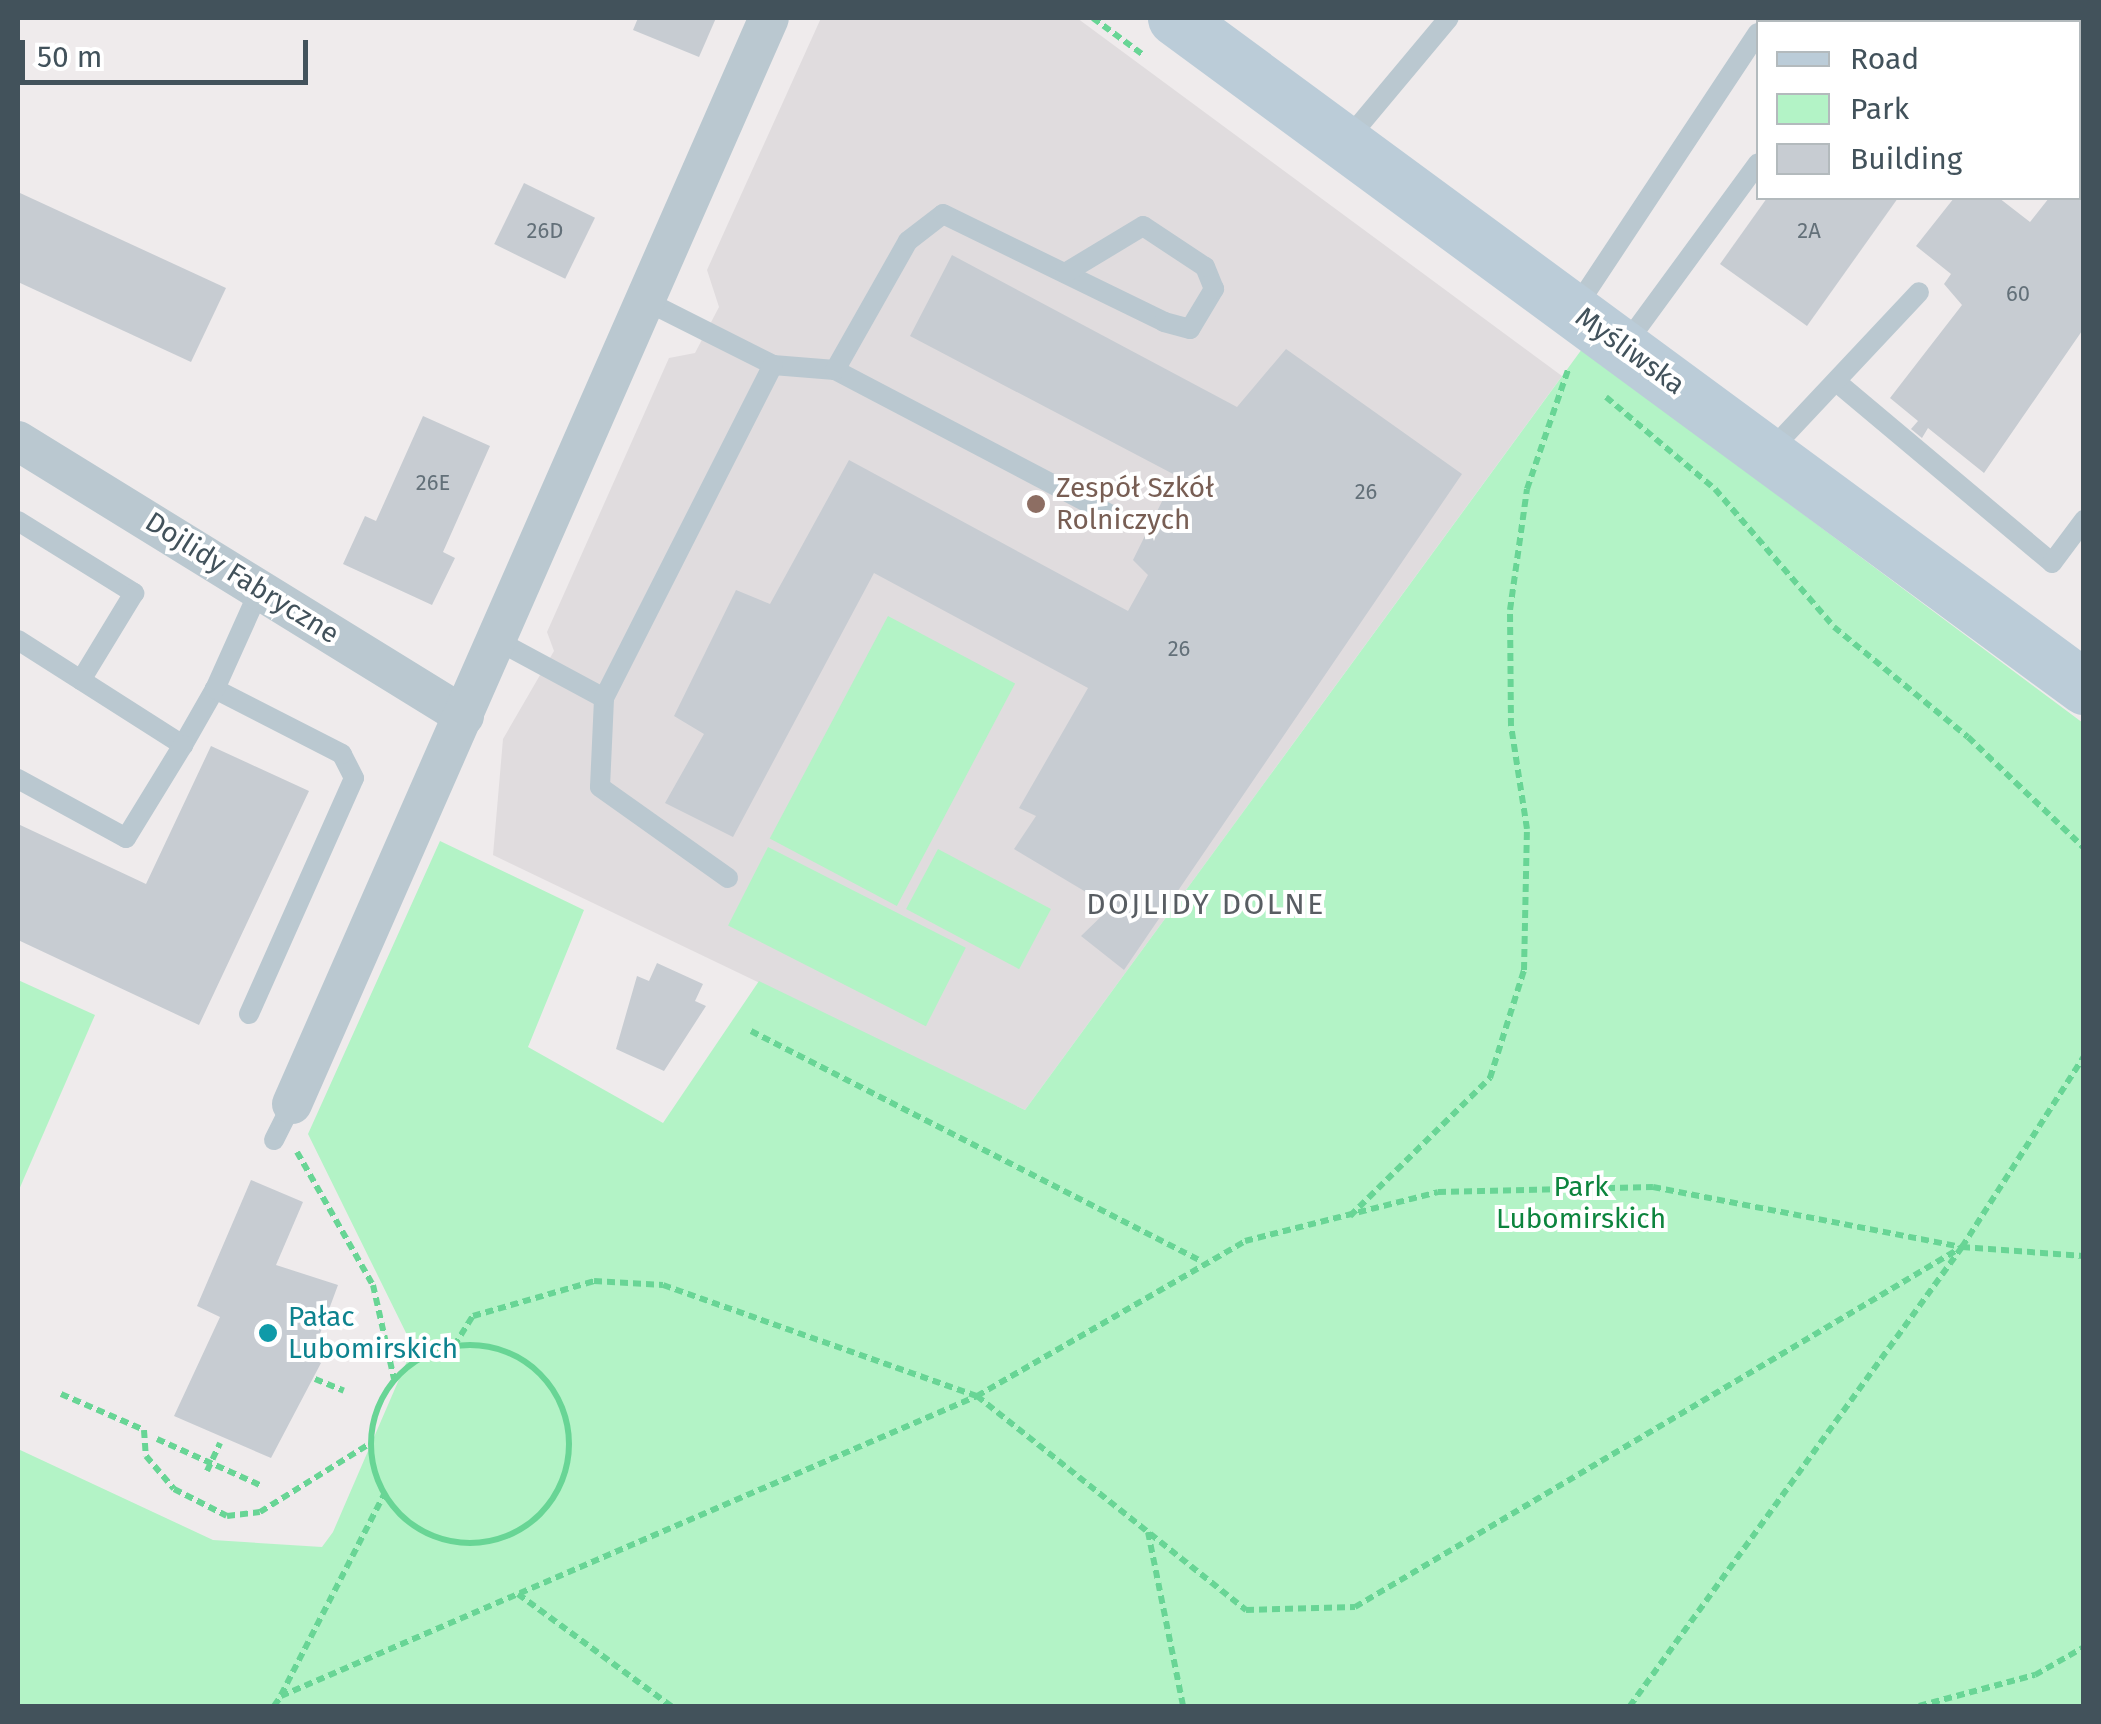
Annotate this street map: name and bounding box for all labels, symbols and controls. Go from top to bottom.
scale bar [25,20,312,82]
legend [1756,20,2081,200]
text: 50 m [37,39,102,75]
text: Road [1850,41,1919,77]
text: Park [1850,91,1909,127]
text: Building [1850,141,1962,177]
house number: 26D [527,218,563,244]
house number: 2A [1797,218,1821,244]
house number: 60 [2006,281,2030,307]
street label: Myśliwska [1569,300,1691,402]
house number: 26E [416,470,450,496]
place label: Zespół Szkół Rolniczych [1056,471,1214,537]
house number: 26 [1355,479,1377,505]
marker: Zespół Szkół Rolniczych [1025,493,1047,515]
street label: Dojlidy Fabryczne [139,505,345,651]
house number: 26 [1168,636,1190,662]
district label: DOJLIDY DOLNE [1086,886,1326,922]
park label: Park Lubomirskich [1496,1170,1666,1236]
place label: Pałac Lubomirskich [288,1300,458,1366]
marker: Pałac Lubomirskich [257,1322,279,1344]

